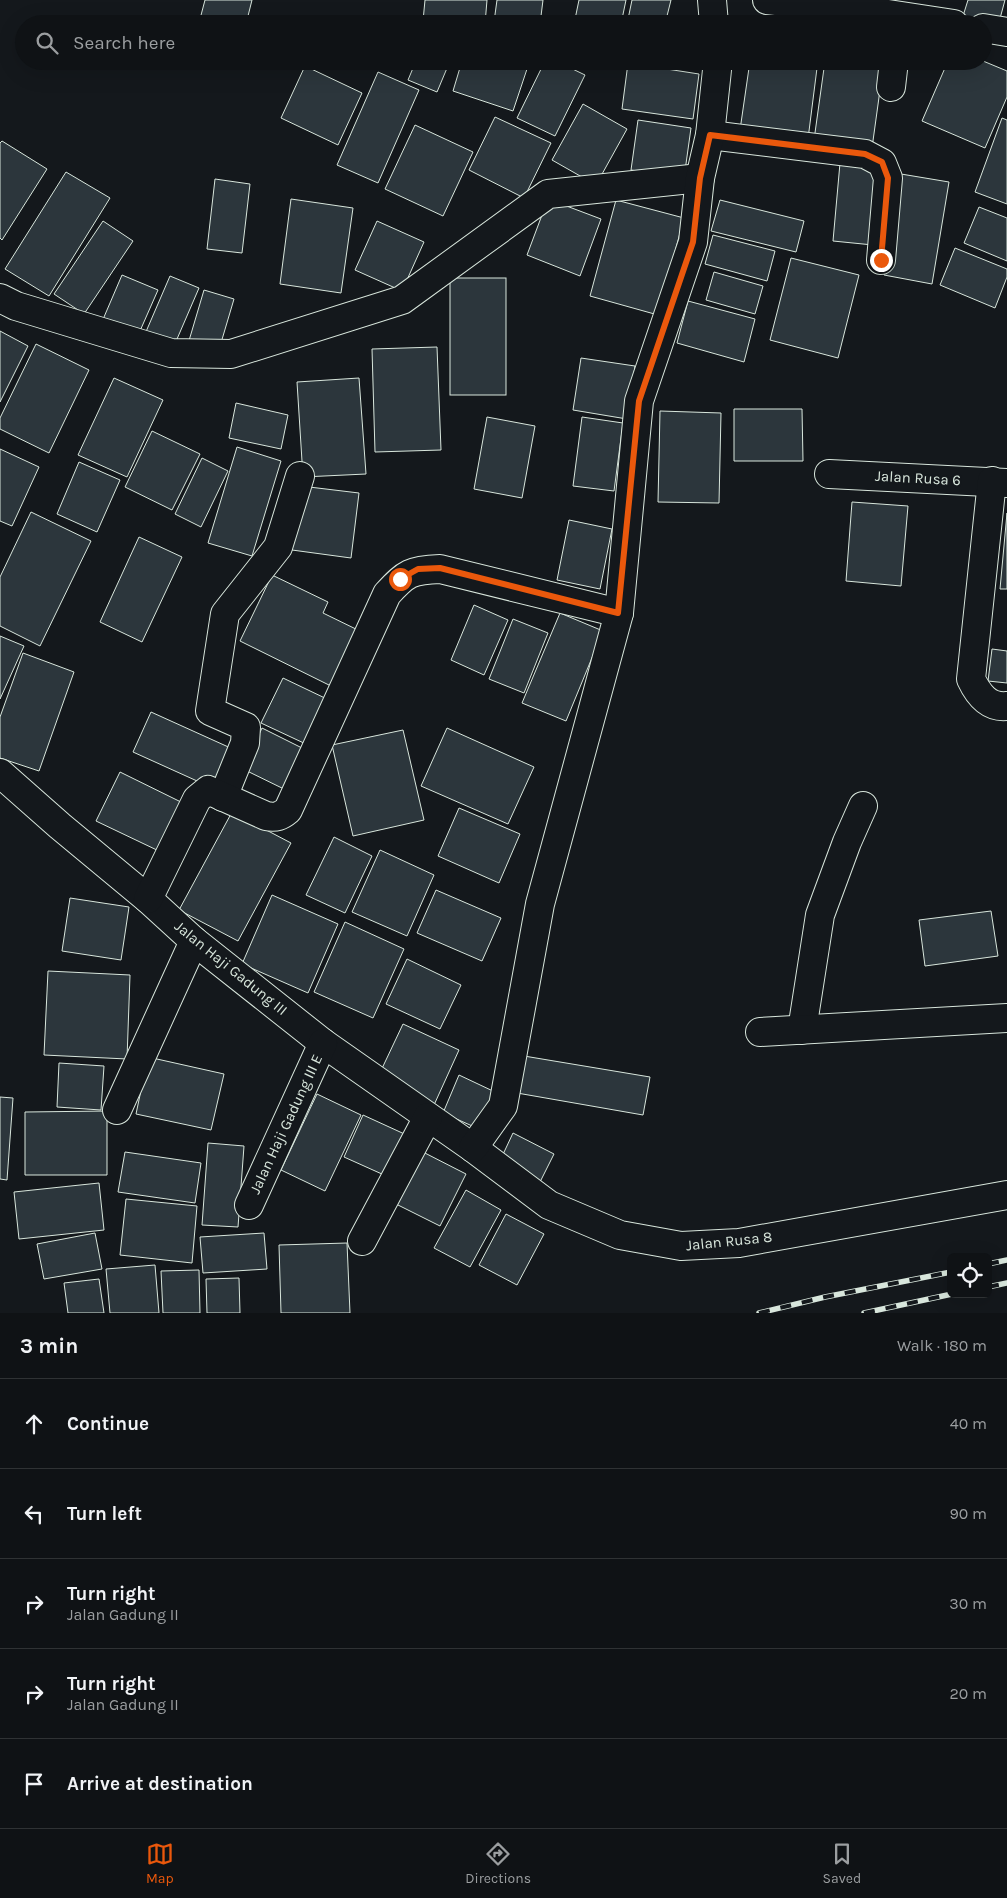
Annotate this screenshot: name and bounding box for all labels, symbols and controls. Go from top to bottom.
search box [15,15,992,70]
icon: search [33,29,61,57]
text: Search here [73,32,175,54]
route end [870,249,893,272]
street label: Jalan Rusa 6 [875,467,961,489]
route start [389,568,412,591]
street label: Jalan Haji Gadung III [171,917,291,1019]
street label: Jalan Haji Gadung III E [246,1051,326,1197]
street label: Jalan Rusa 8 [685,1228,773,1254]
map controls [947,1253,992,1298]
button: locate [947,1253,992,1298]
text: 3 min [20,1334,78,1358]
text: Walk · 180 m [897,1336,987,1355]
icon: ahead [20,1410,48,1438]
text: Continue [67,1413,149,1435]
text: 40 m [950,1414,987,1433]
icon: left [20,1500,48,1528]
text: Turn left [67,1503,142,1525]
text: 90 m [949,1504,987,1523]
text: Turn right [67,1583,156,1605]
icon: right [20,1590,48,1618]
text: 30 m [949,1594,987,1613]
text: Jalan Gadung II [67,1605,179,1624]
text: Turn right [67,1673,156,1695]
icon: right [20,1680,48,1708]
text: 20 m [949,1684,987,1703]
text: Jalan Gadung II [67,1695,179,1714]
icon: arrive [20,1770,48,1798]
text: Arrive at destination [67,1773,253,1795]
tab: Map [146,1840,174,1887]
tab: Directions [465,1840,531,1887]
tab: Saved [823,1840,861,1887]

